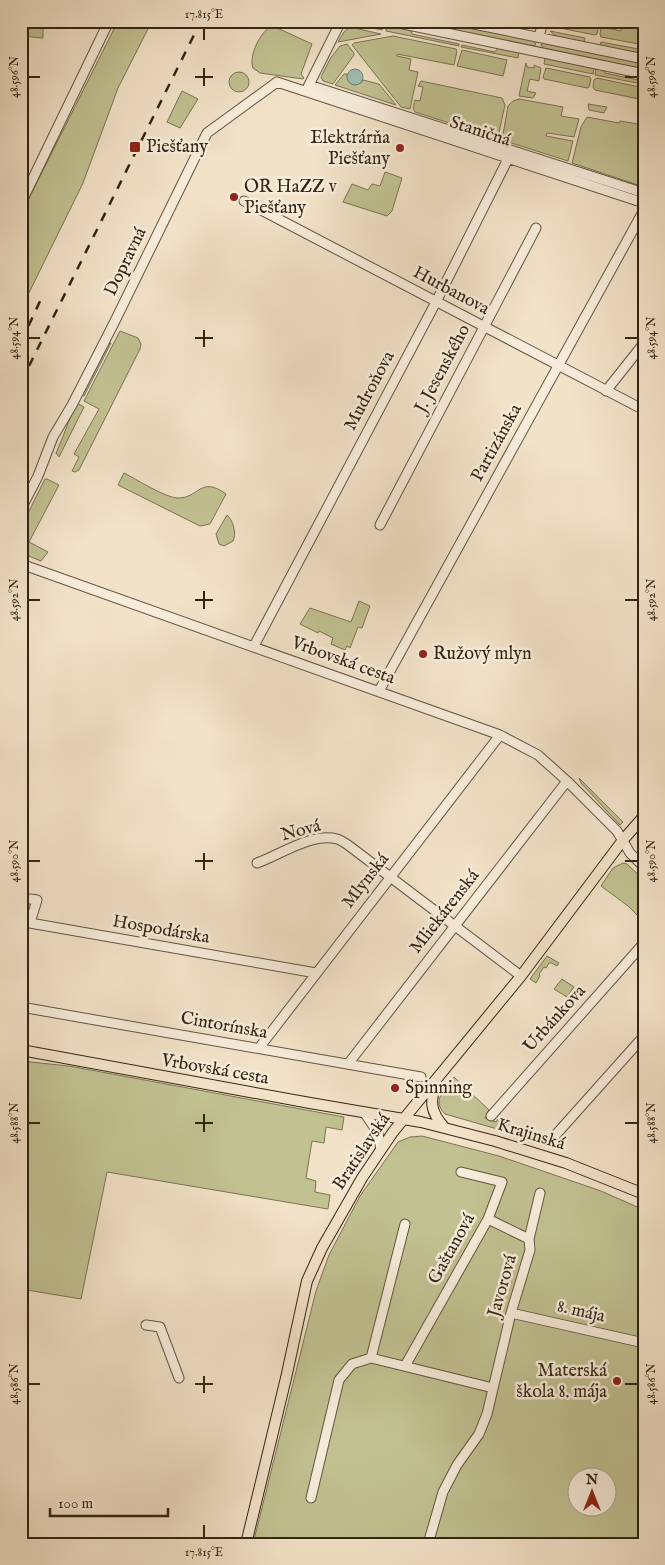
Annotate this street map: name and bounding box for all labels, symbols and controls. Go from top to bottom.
text: 17.815°E [185,7,223,22]
text: 48.596°N [7,55,22,98]
text: 48.596°N [644,55,659,98]
street label: Staničná [447,111,514,153]
place label: Elektrárňa Piešťany [310,127,390,171]
place label: Piešťany [146,136,208,159]
marker: Piešťany [128,140,142,154]
marker: Elektrárňa Piešťany [394,142,406,154]
place label: OR HaZZ v Piešťany [244,176,338,220]
marker: OR HaZZ v Piešťany [228,191,240,203]
street label: Dopravná [100,224,153,300]
street label: Hurbanova [409,261,493,321]
text: 48.594°N [7,316,22,359]
text: 48.594°N [644,316,659,359]
street label: J. Jesenského [409,320,476,419]
street label: Mudroňova [339,347,401,435]
street label: Partizánska [466,400,528,486]
text: 48.592°N [7,578,22,621]
text: 48.592°N [644,578,659,621]
street label: Vrbovská cesta [287,631,398,690]
place label: Ružový mlyn [433,643,532,666]
marker: Ružový mlyn [417,648,429,660]
street label: Nová [279,815,324,847]
text: 48.590°N [7,839,22,882]
text: 48.590°N [644,839,659,882]
street label: Mlynská [337,849,395,913]
street label: Mliekárenská [405,865,485,959]
street label: Hospodárska [111,910,212,950]
street label: Urbánkova [519,980,591,1058]
street label: Cintorínska [179,1007,269,1045]
street label: Vrbovská cesta [159,1049,271,1091]
place label: Spinning [405,1077,472,1100]
marker: Spinning [389,1082,401,1094]
text: 48.588°N [7,1102,22,1144]
text: 48.588°N [644,1102,659,1144]
street label: Bratislavská [328,1109,396,1195]
street label: Krajinská [494,1114,568,1156]
street label: Gaštanová [423,1209,481,1288]
street label: Javorová [483,1252,523,1322]
street label: 8. mája [555,1295,607,1329]
place label: Materská škola 8. mája [516,1360,607,1404]
text: 48.586°N [7,1363,22,1405]
text: 48.586°N [644,1363,659,1405]
marker: Materská škola 8. mája [611,1375,623,1387]
north arrow [568,1468,618,1518]
text: N [585,1471,598,1489]
scale bar [50,1485,168,1517]
text: 100 m [58,1494,94,1513]
text: 17.815°E [185,1545,223,1560]

